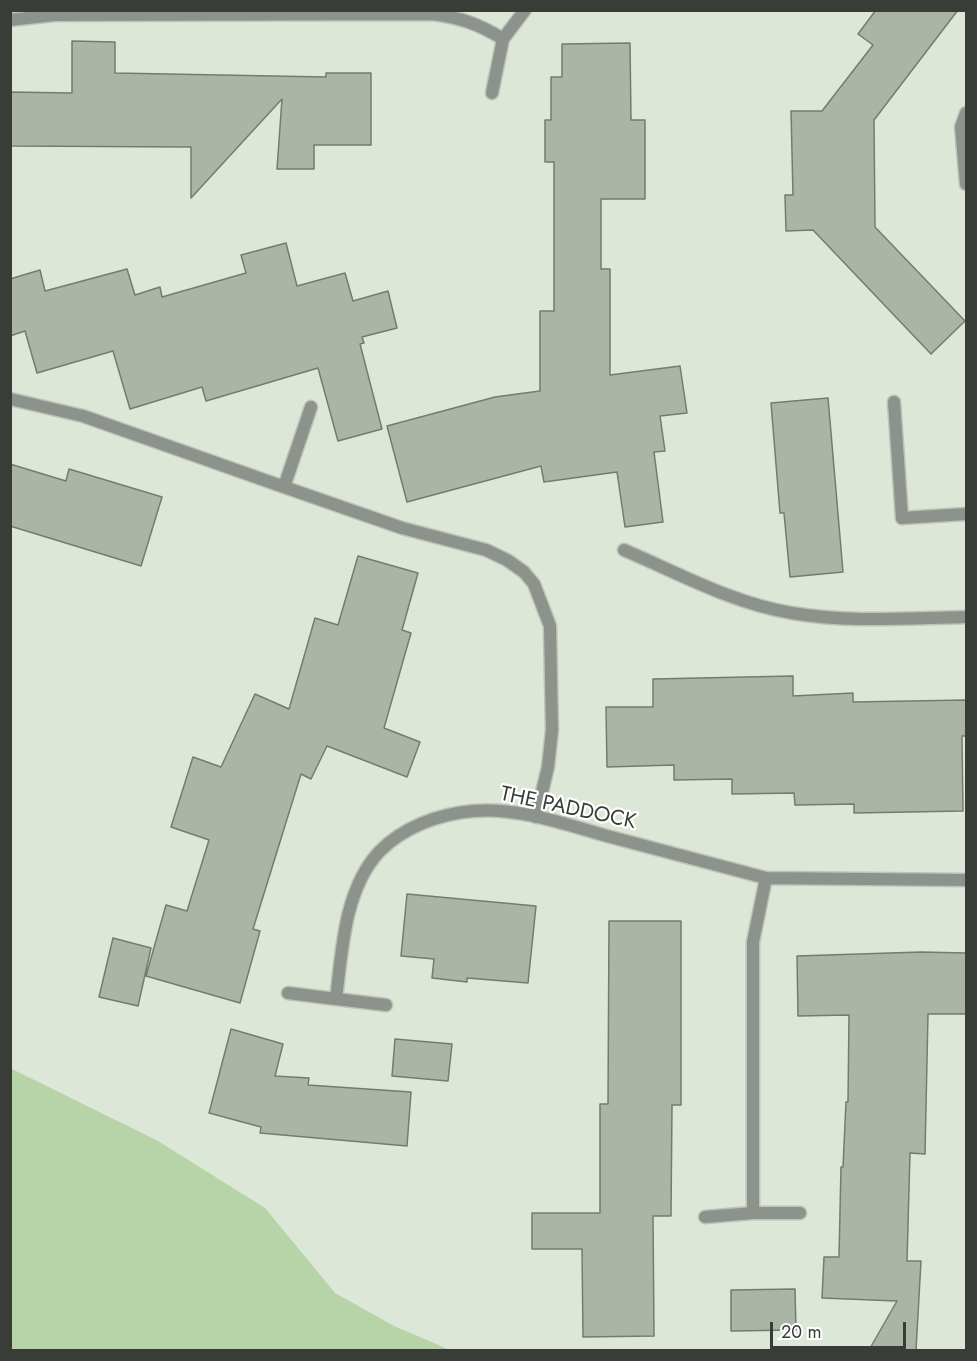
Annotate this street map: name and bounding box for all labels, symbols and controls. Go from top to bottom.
street label: THE PADDOCK [498,782,638,836]
scale bar [773,1310,910,1348]
text: 20 m [781,1319,821,1345]

